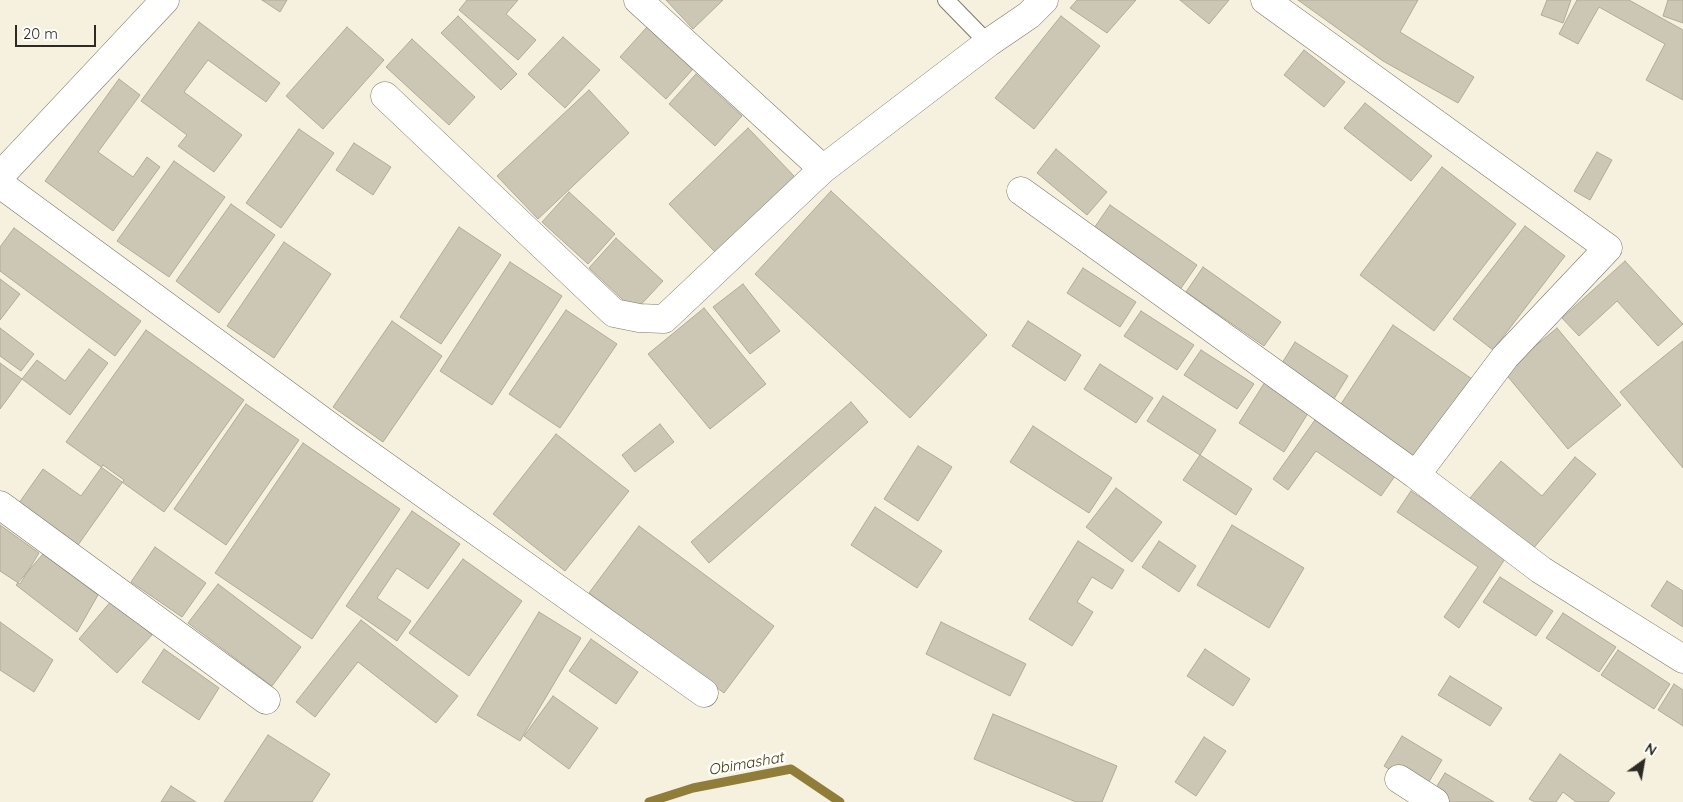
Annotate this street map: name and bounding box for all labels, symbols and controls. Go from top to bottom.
scale bar [18,15,99,47]
text: 20 m [23,24,58,43]
north arrow [1618,737,1668,787]
text: N [1642,739,1660,760]
water label: Obimashat [707,749,785,779]

